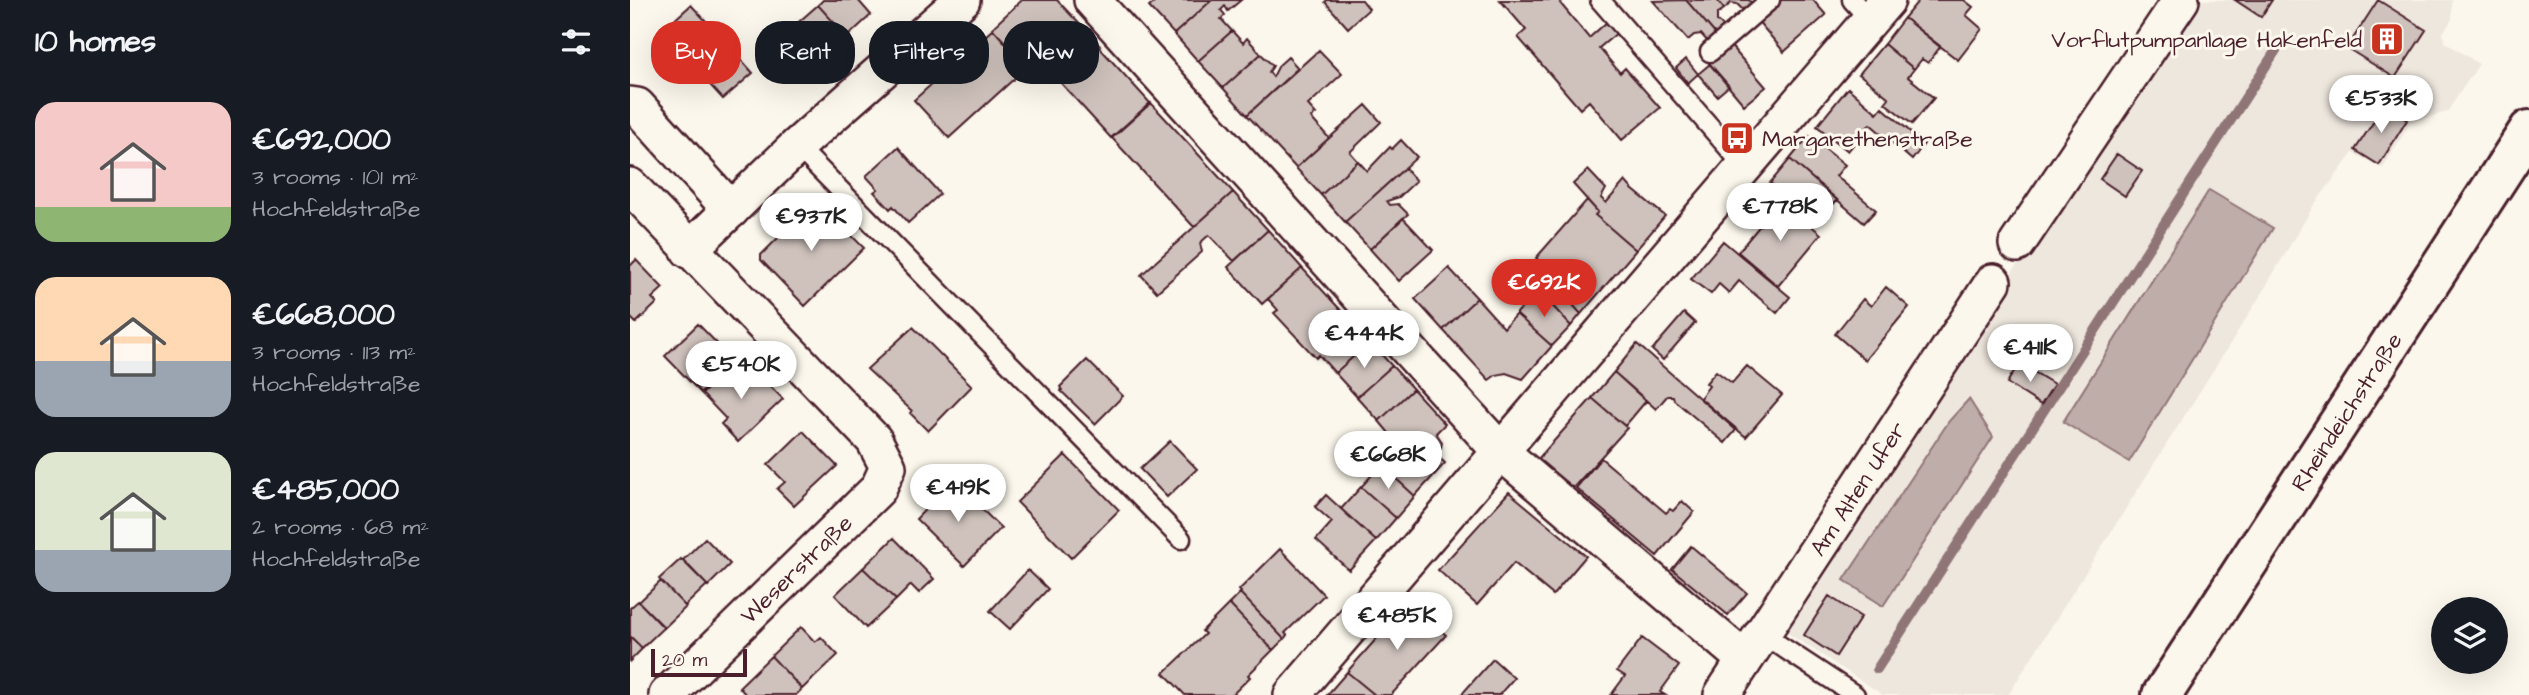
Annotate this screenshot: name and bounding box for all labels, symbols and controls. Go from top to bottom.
building icon: Vorflutpumpanlage Hakenfeld [2368,20,2406,58]
text: 10 homes [35,21,156,63]
chip: Buy [651,21,741,84]
chip: Rent [755,21,855,84]
chip: Filters [869,21,989,84]
chip: New [1003,21,1099,84]
icon: filters [557,23,595,61]
place label: Vorflutpumpanlage Hakenfeld [2051,24,2362,57]
pin: €533K [2332,76,2430,135]
text: €533K [2345,82,2417,114]
text: €692,000 [252,119,391,161]
bus stop icon: Margarethenstraße [1718,119,1756,157]
place label: Margarethenstraße [1762,123,1973,156]
icon: home [91,130,175,214]
text: 3 rooms · 101 m² [252,161,419,193]
pin: €778K [1731,184,1829,243]
text: €778K [1742,190,1818,222]
text: Hochfeldstraße [252,193,420,225]
pin: €937K [762,194,860,253]
text: €937K [775,200,847,232]
pin: €692K [1495,260,1593,319]
text: €692K [1508,266,1580,298]
text: €668,000 [252,294,395,336]
icon: home [91,305,175,389]
pin: €444K [1315,310,1413,370]
text: €444K [1324,317,1404,349]
pin: €411K [1981,324,2079,384]
street label: Rheindeichstraße [2284,327,2410,498]
text: €411K [2003,331,2057,363]
text: 3 rooms · 113 m² [252,336,416,368]
pin: €540K [692,342,790,401]
text: €540K [702,348,780,380]
text: Hochfeldstraße [252,368,420,400]
street label: Am Alten Ufer [1803,415,1914,562]
pin: €668K [1339,432,1437,491]
text: €668K [1350,438,1426,470]
pin: €419K [909,464,1007,524]
text: €485,000 [252,469,399,511]
text: €419K [926,471,990,503]
icon: home [91,480,175,564]
street label: Weserstraße [734,508,860,632]
text: 2 rooms · 68 m² [252,511,429,543]
text: Hochfeldstraße [252,543,420,575]
pin: €485K [1348,592,1446,652]
map controls [2431,597,2508,674]
button: layers [2431,597,2508,674]
text: €485K [1357,599,1437,631]
scale bar [651,646,747,678]
text: 20 m [662,647,707,674]

